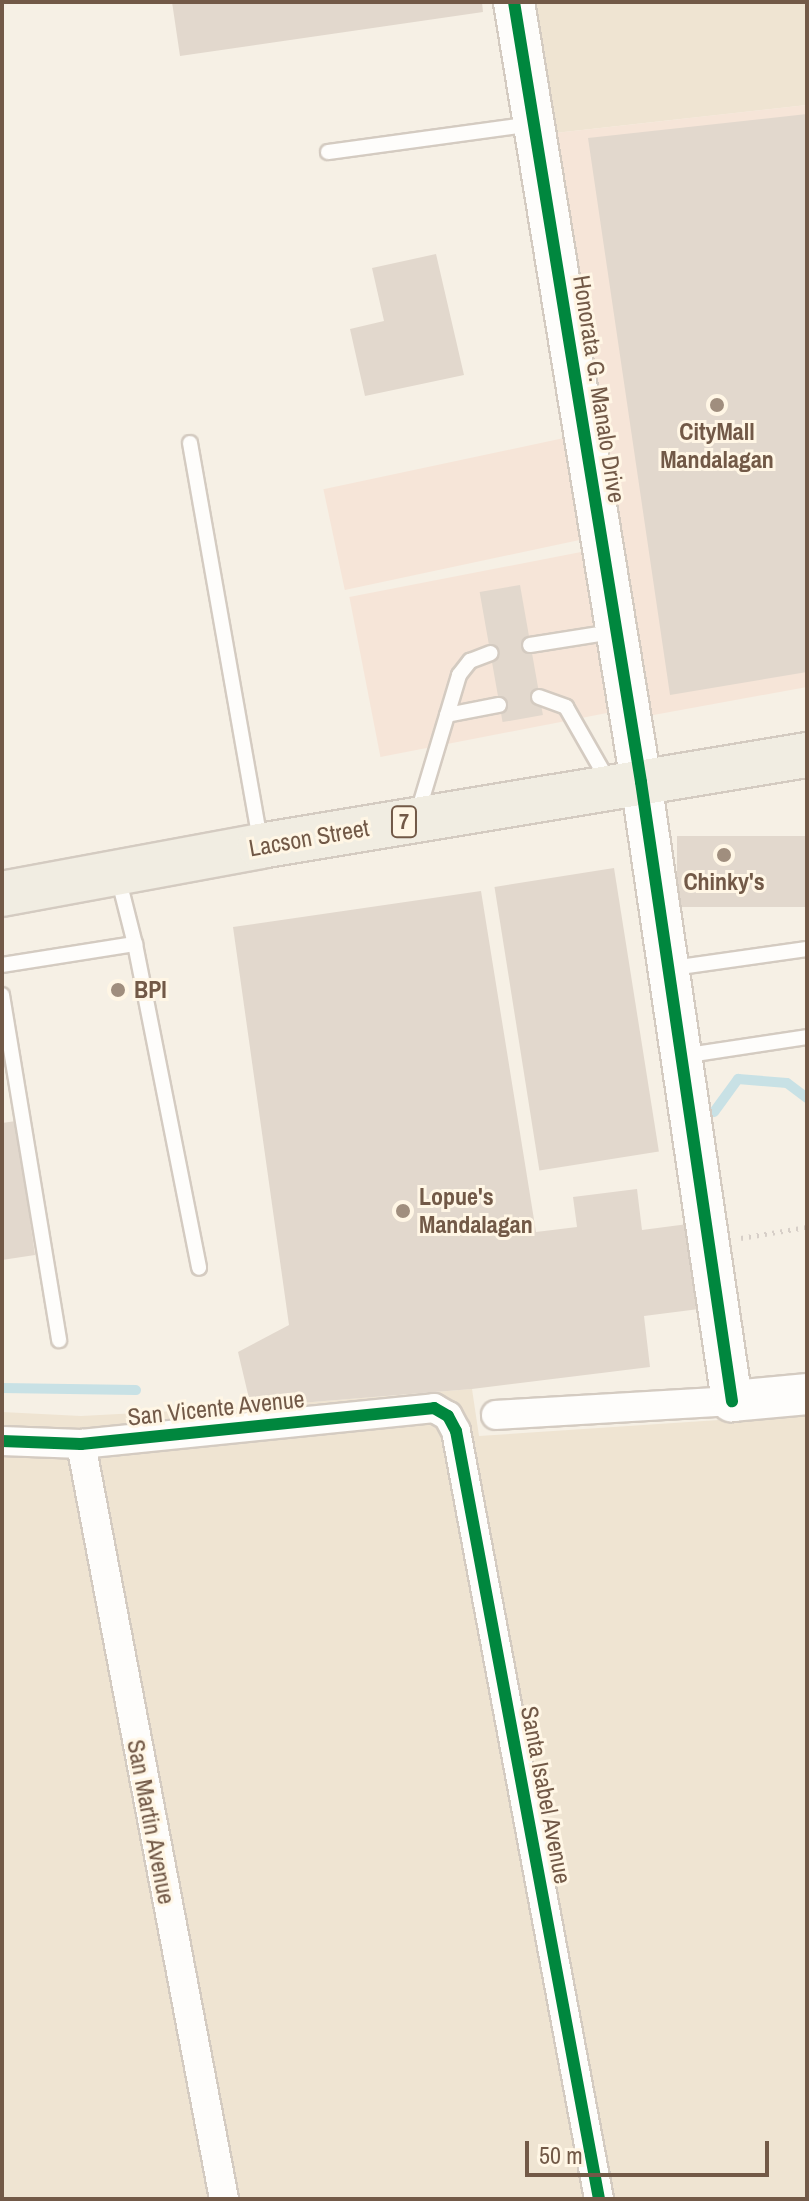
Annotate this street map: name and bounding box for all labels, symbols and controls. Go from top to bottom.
street label: Honorata G. Manalo Drive [567,273,631,505]
marker: CityMall Mandalagan [708,396,726,414]
place label: CityMall Mandalagan [660,418,774,474]
road number: 7 [390,804,418,840]
street label: Lacson Street [247,813,371,863]
marker: Chinky's [715,846,733,864]
place label: Chinky's [683,868,765,896]
place label: BPI [134,976,167,1004]
marker: BPI [109,981,127,999]
place label: Lopue's Mandalagan [419,1183,533,1239]
marker: Lopue's Mandalagan [394,1202,412,1220]
street label: San Vicente Avenue [126,1384,306,1432]
street label: Santa Isabel Avenue [515,1703,577,1887]
street label: San Martin Avenue [121,1737,181,1907]
scale bar [529,2125,773,2175]
text: 50 m [539,2139,583,2171]

